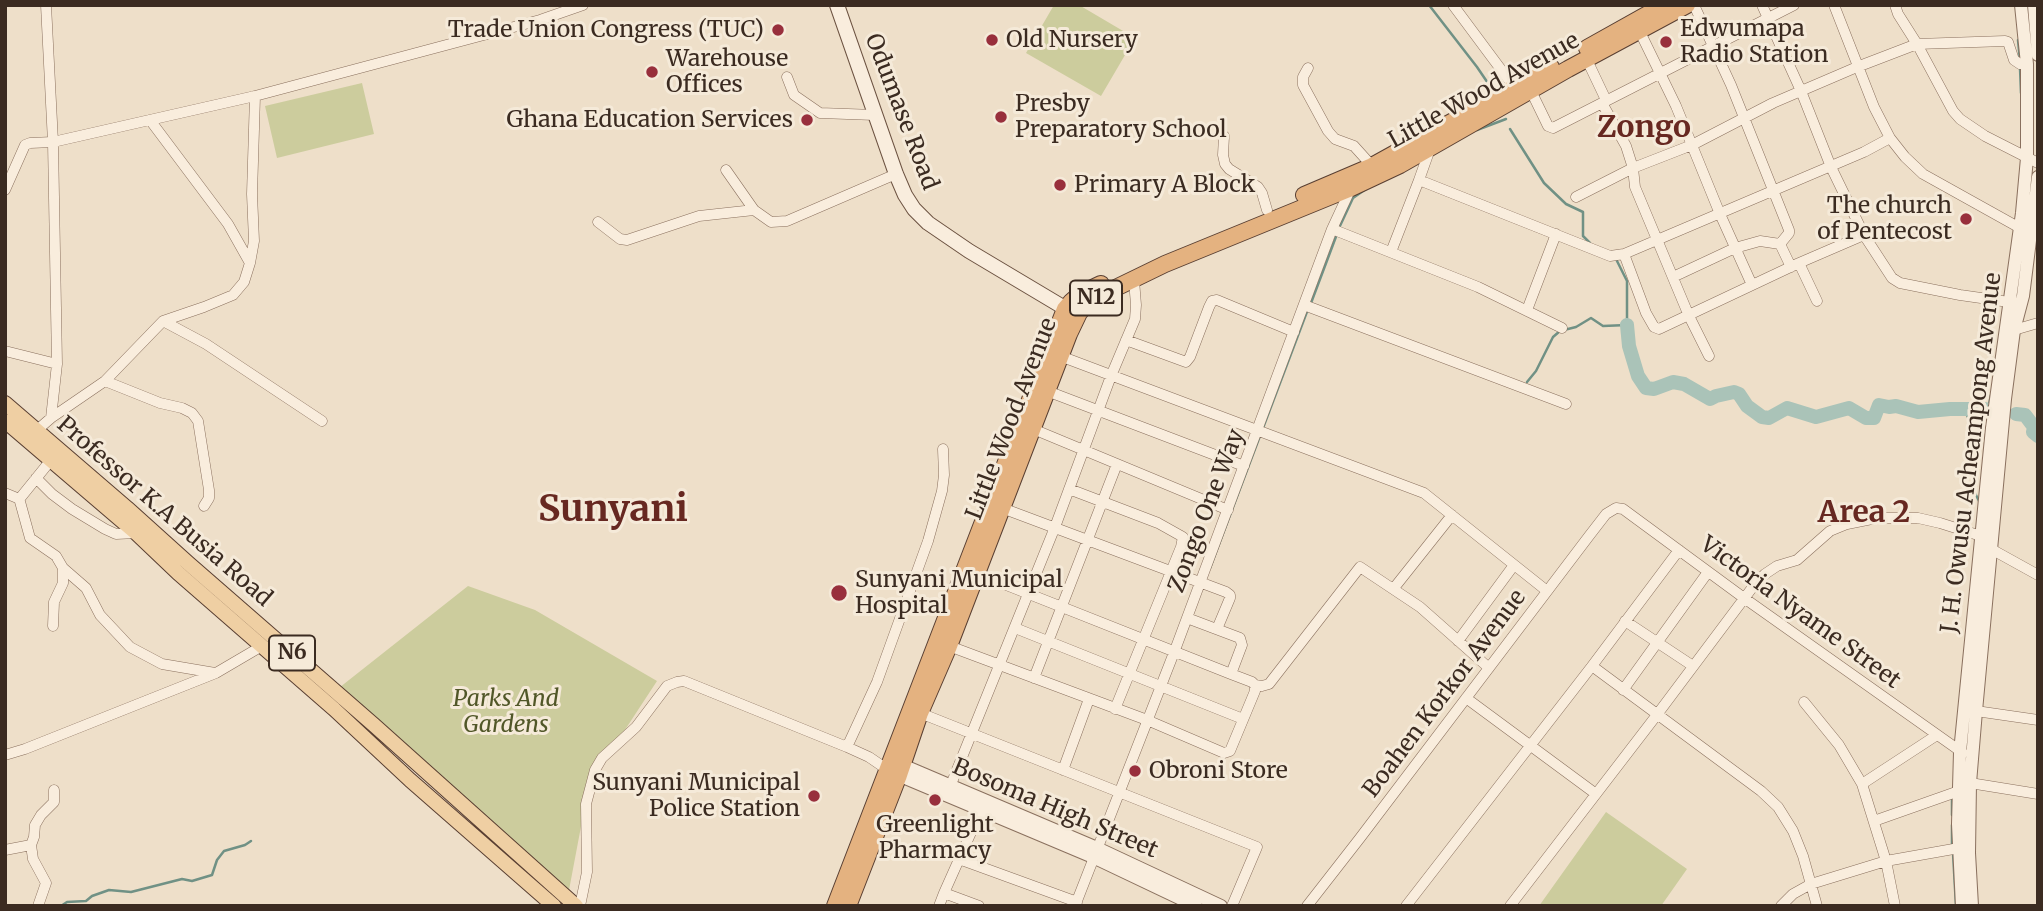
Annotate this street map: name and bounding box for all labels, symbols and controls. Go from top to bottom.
place label: Edwumapa Radio Station [1680,15,1829,69]
place label: Trade Union Congress (TUC) [448,16,764,44]
marker: Trade Union Congress (TUC) [770,22,786,38]
place label: Old Nursery [1006,26,1138,54]
street label: Little Wood Avenue [1384,27,1584,155]
street label: Odumase Road [859,30,943,194]
marker: Old Nursery [984,32,1000,48]
marker: Edwumapa Radio Station [1658,34,1674,50]
place label: Warehouse Offices [666,45,788,99]
marker: Warehouse Offices [644,64,660,80]
place label: Presby Preparatory School [1015,90,1227,144]
place label: Ghana Education Services [506,106,793,134]
marker: Presby Preparatory School [993,109,1009,125]
district label: Zongo [1597,111,1691,147]
marker: Ghana Education Services [799,112,815,128]
place label: Primary A Block [1074,171,1255,199]
marker: Primary A Block [1052,177,1068,193]
place label: The church of Pentecost [1817,192,1952,246]
marker: The church of Pentecost [1958,211,1974,227]
street label: J. H. Owusu Acheampong Avenue [1936,271,2008,635]
road number: N12 [1070,280,1122,316]
street label: Little Wood Avenue [961,314,1063,524]
street label: Professor K.A Busia Road [51,411,277,613]
street label: Zongo One Way [1163,425,1251,597]
district label: Sunyani [538,489,688,533]
district label: Area 2 [1818,496,1910,532]
street label: Victoria Nyame Street [1695,531,1905,695]
place label: Sunyani Municipal Hospital [855,566,1063,620]
marker: Sunyani Municipal Hospital [829,583,849,603]
street label: Boahen Korkor Avenue [1358,585,1532,803]
road number: N6 [269,636,315,670]
park label: Parks And Gardens [453,685,559,739]
street label: Bosoma High Street [948,753,1162,865]
place label: Obroni Store [1149,757,1288,785]
marker: Obroni Store [1127,763,1143,779]
place label: Sunyani Municipal Police Station [592,769,800,823]
marker: Sunyani Municipal Police Station [806,788,822,804]
marker: Greenlight Pharmacy [927,792,943,808]
place label: Greenlight Pharmacy [876,811,994,865]

